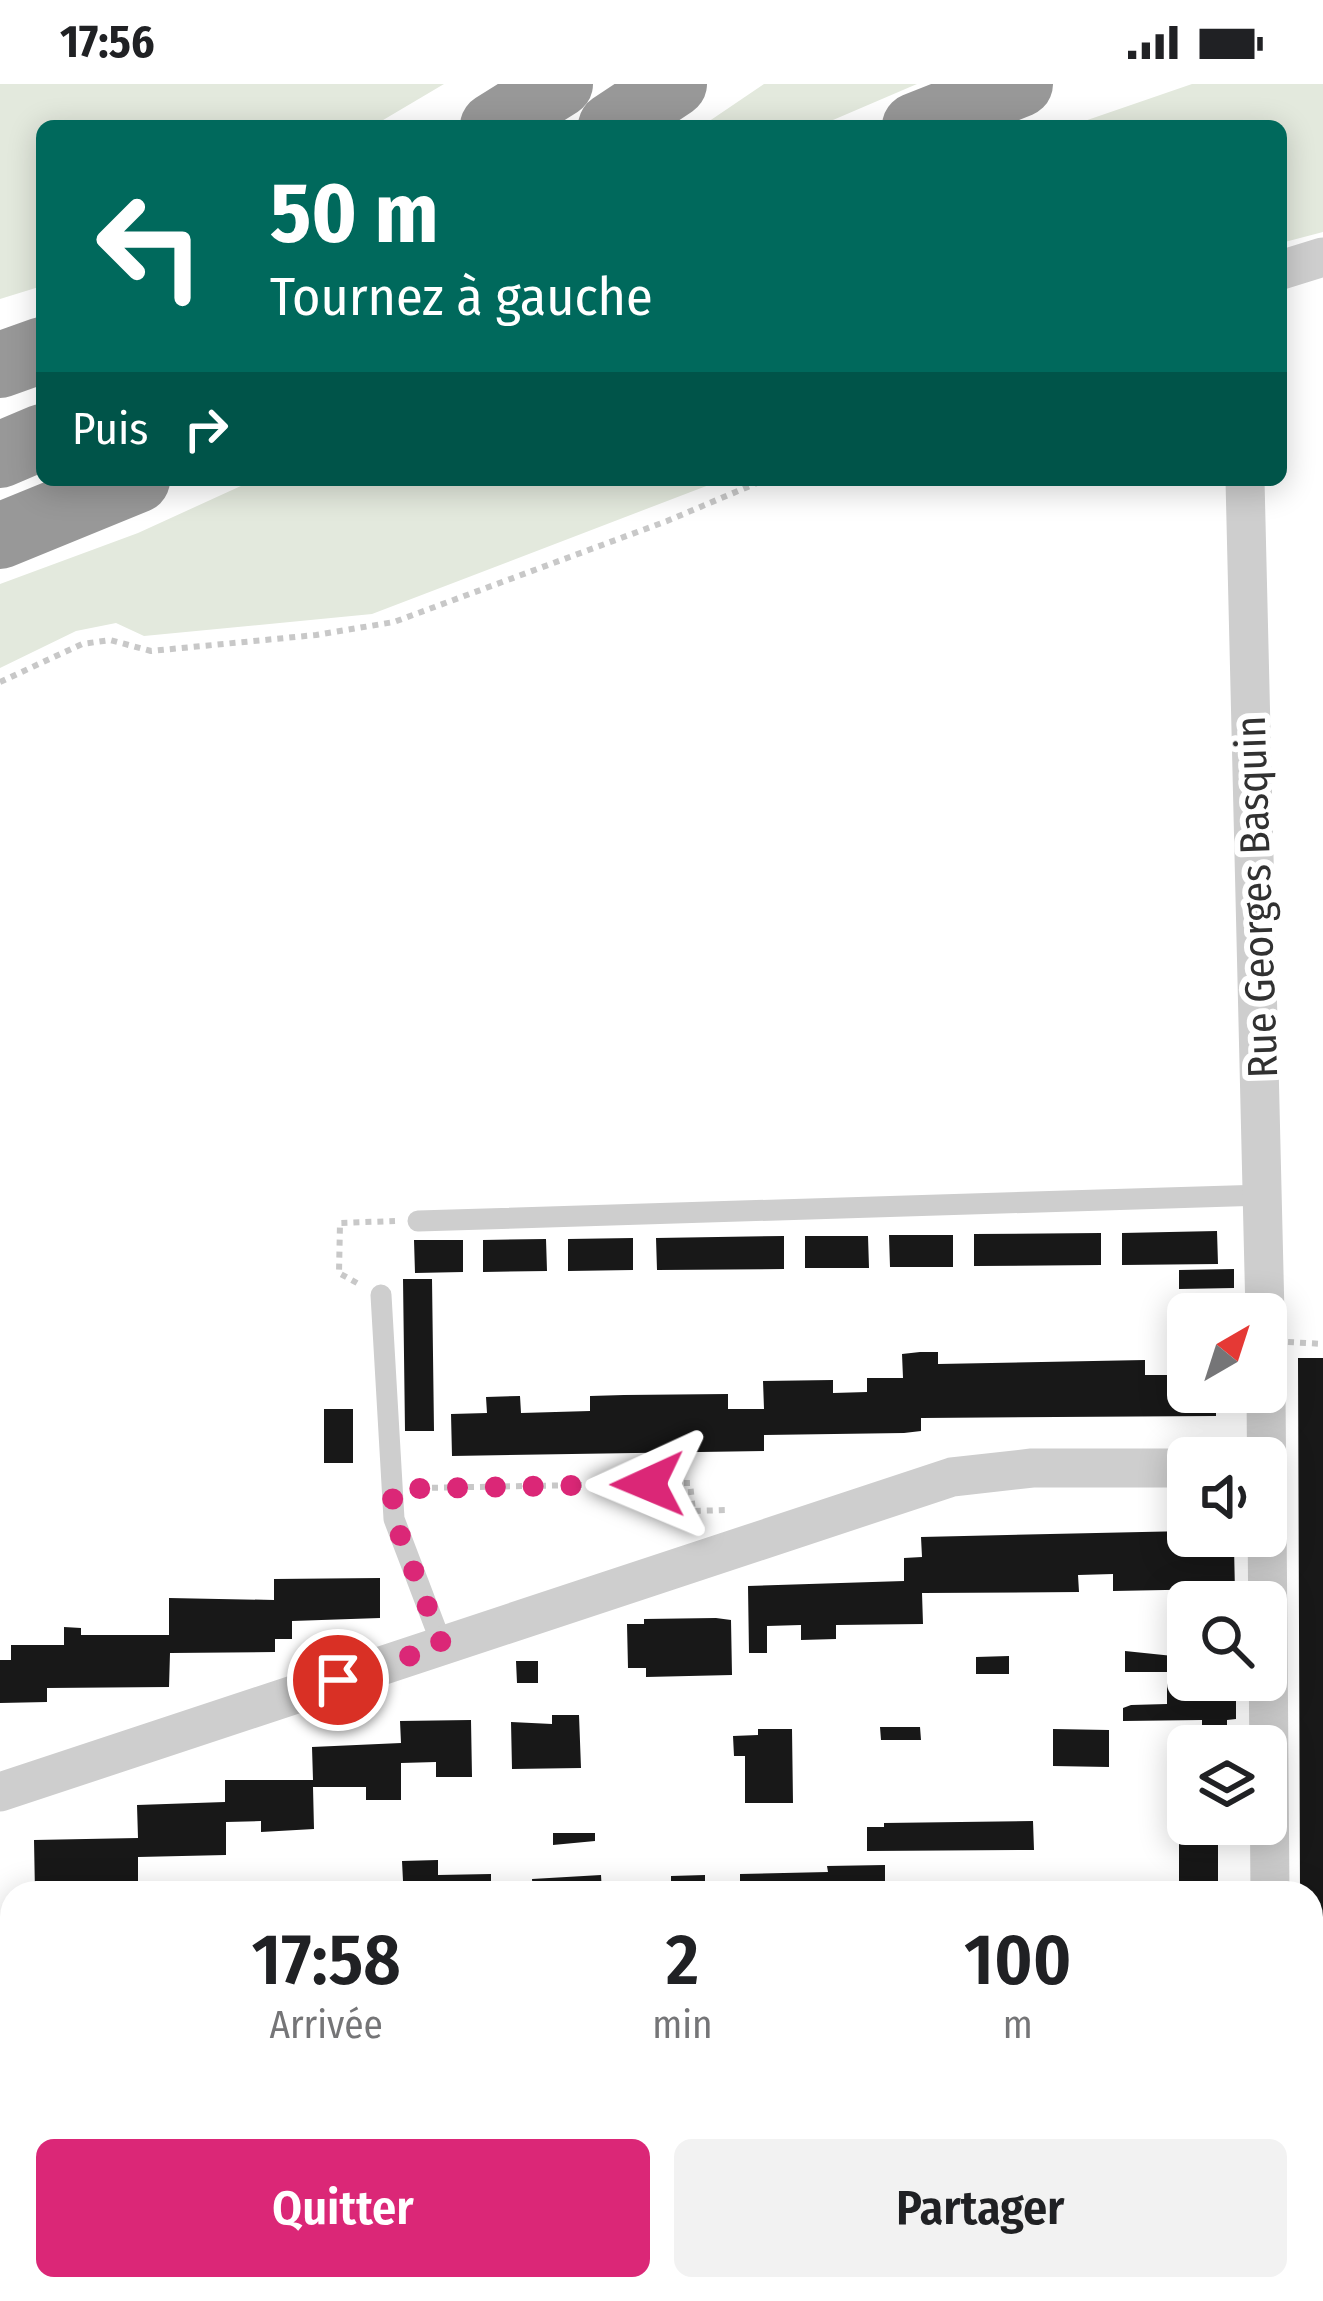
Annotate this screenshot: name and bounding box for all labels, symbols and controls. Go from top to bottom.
text: 17:56 [60,15,155,69]
text: 50 m [270,163,439,264]
icon: left [72,168,228,324]
text: Tournez à gauche [270,265,653,329]
icon: right [173,396,239,462]
text: Puis [72,402,149,456]
street label: Rue Georges Basquin [1226,715,1288,1079]
north arrow [1167,1293,1287,1413]
map controls [1167,1293,1287,1845]
position arrow [585,1421,711,1547]
button: sound [1167,1437,1287,1557]
button: search [1167,1581,1287,1701]
pin [287,1629,389,1731]
icon: arrive [305,1647,371,1713]
button: layers [1167,1725,1287,1845]
text: 17:58 [251,1917,401,2003]
text: 2 [666,1917,699,2003]
text: 100 [964,1917,1072,2003]
text: Arrivée [269,2002,383,2048]
text: min [652,2002,713,2048]
text: m [1003,2002,1033,2048]
button: Quitter [36,2139,650,2277]
button: Partager [674,2139,1287,2277]

